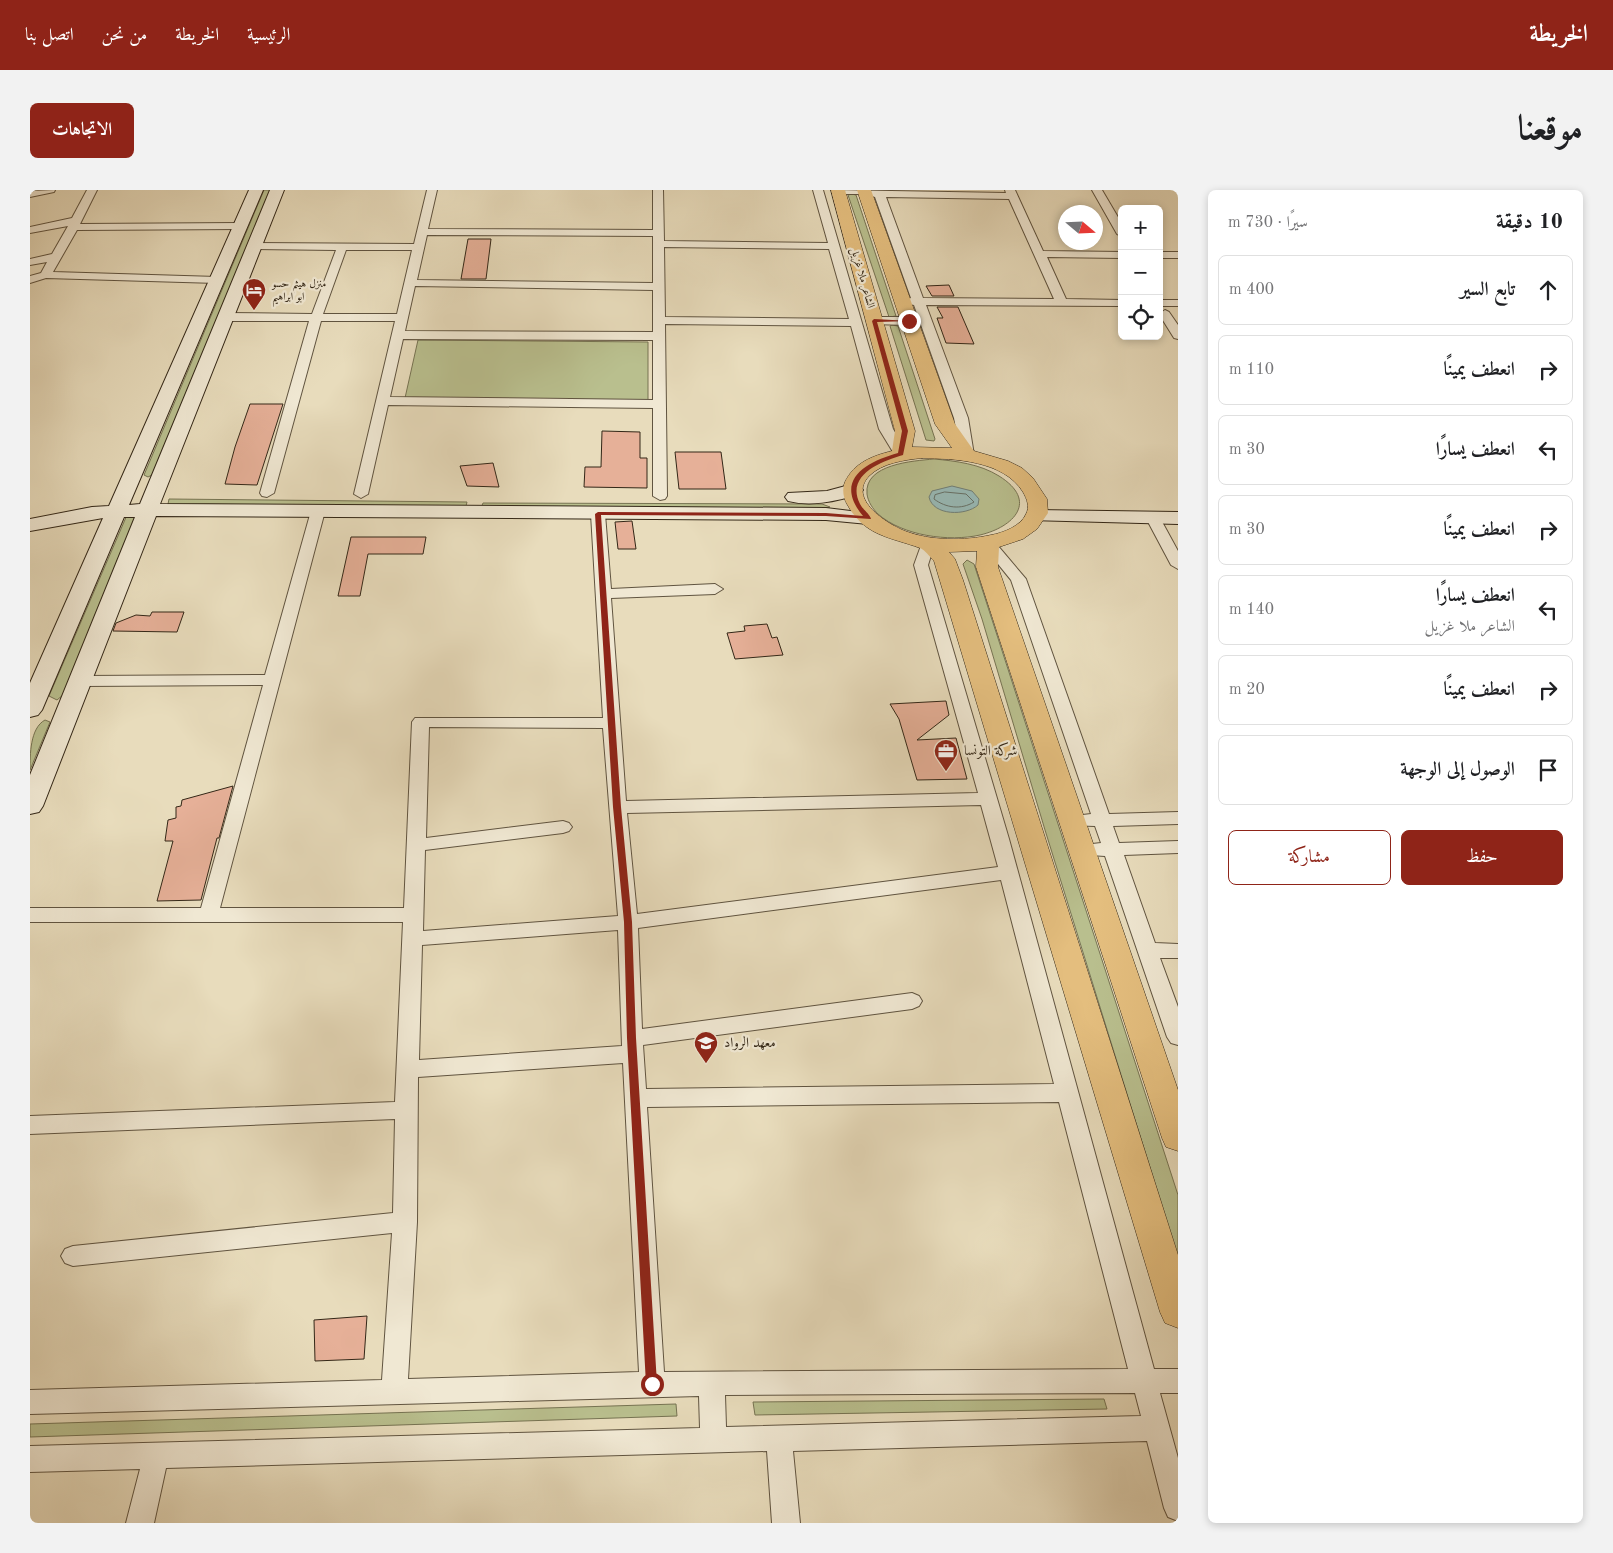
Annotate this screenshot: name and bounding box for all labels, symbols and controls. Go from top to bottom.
text: الخريطة [1530,23,1588,47]
text: اتصل بنا [25,26,74,44]
text: من نحن [102,26,147,44]
text: الخريطة [175,26,219,44]
text: الرئيسية [247,26,290,44]
button: الاتجاهات [30,103,134,158]
text: موقعنا [1518,112,1583,147]
north arrow [1058,205,1103,250]
map controls [1118,205,1163,340]
button: + [1118,205,1163,250]
text: 10 دقيقة [1496,212,1563,233]
text: سيرًا · 730 m [1228,215,1308,231]
street label: الشاعر ملا غزيل [846,247,876,310]
button: − [1118,250,1163,295]
icon: ahead [1534,276,1562,304]
hotel icon: منزل هيثم حسو ابو ابراهيم [241,277,267,311]
place label: منزل هيثم حسو ابو ابراهيم [271,279,326,307]
text: تابع السير [1460,281,1515,300]
text: 400 m [1229,282,1274,298]
button: locate [1118,295,1163,340]
route end [898,310,921,333]
icon: right [1534,356,1562,384]
text: انعطف يمينًا [1443,361,1515,380]
text: 110 m [1229,362,1274,378]
icon: left [1534,436,1562,464]
text: انعطف يسارًا [1436,441,1515,460]
text: 30 m [1229,442,1265,458]
icon: right [1534,516,1562,544]
text: انعطف يمينًا [1443,521,1515,540]
text: 30 m [1229,522,1265,538]
text: انعطف يسارًا [1436,587,1515,606]
icon: left [1534,596,1562,624]
text: 140 m [1229,602,1274,618]
text: الشاعر ملا غزيل [1425,619,1515,635]
icon: right [1534,676,1562,704]
text: انعطف يمينًا [1443,681,1515,700]
text: 20 m [1229,682,1265,698]
office icon: شركة التونسا [933,738,959,772]
place label: شركة التونسا [964,742,1018,760]
icon: arrive [1534,756,1562,784]
text: الوصول إلى الوجهة [1400,761,1515,780]
button: مشاركة [1228,830,1391,885]
button: حفظ [1401,830,1563,885]
school or university icon: معهد الرواد [693,1030,719,1064]
place label: معهد الرواد [724,1035,776,1051]
route start [641,1373,664,1396]

